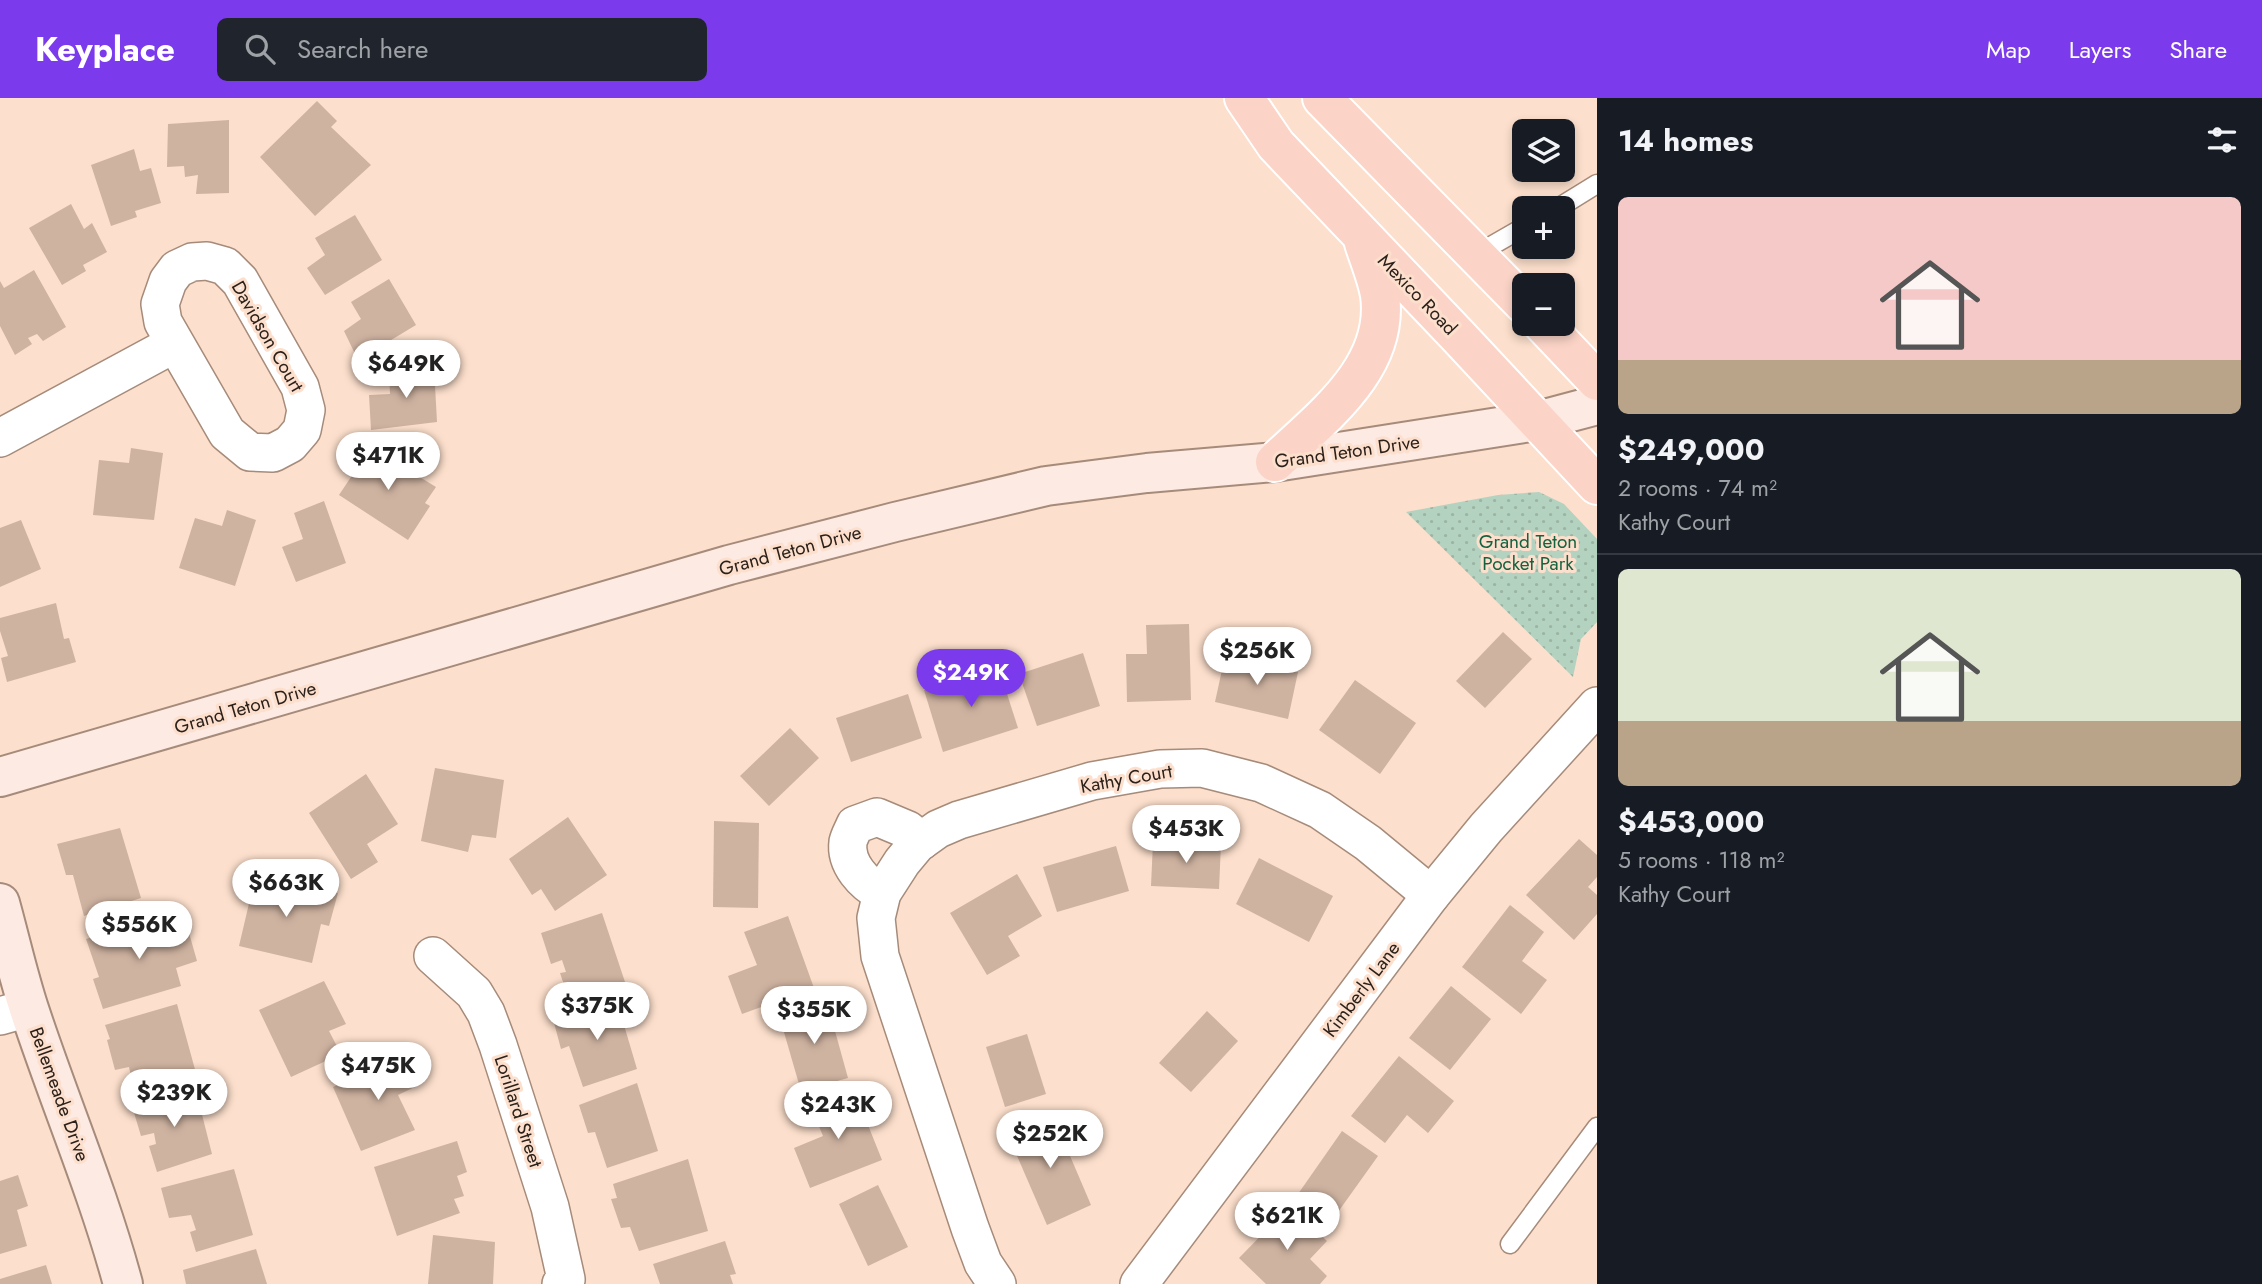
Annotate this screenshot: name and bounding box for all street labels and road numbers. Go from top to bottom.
street label: Mexico Road [1372,248,1463,341]
street label: Davidson Court [225,276,311,397]
street label: Grand Teton Drive [1273,428,1422,475]
street label: Grand Teton Drive [716,518,865,582]
street label: Grand Teton Drive [171,674,319,741]
street label: Kathy Court [1078,757,1175,800]
street label: Kimberly Lane [1316,936,1406,1043]
street label: Bellemeade Drive [23,1023,96,1165]
street label: Lorillard Street [488,1052,550,1171]

